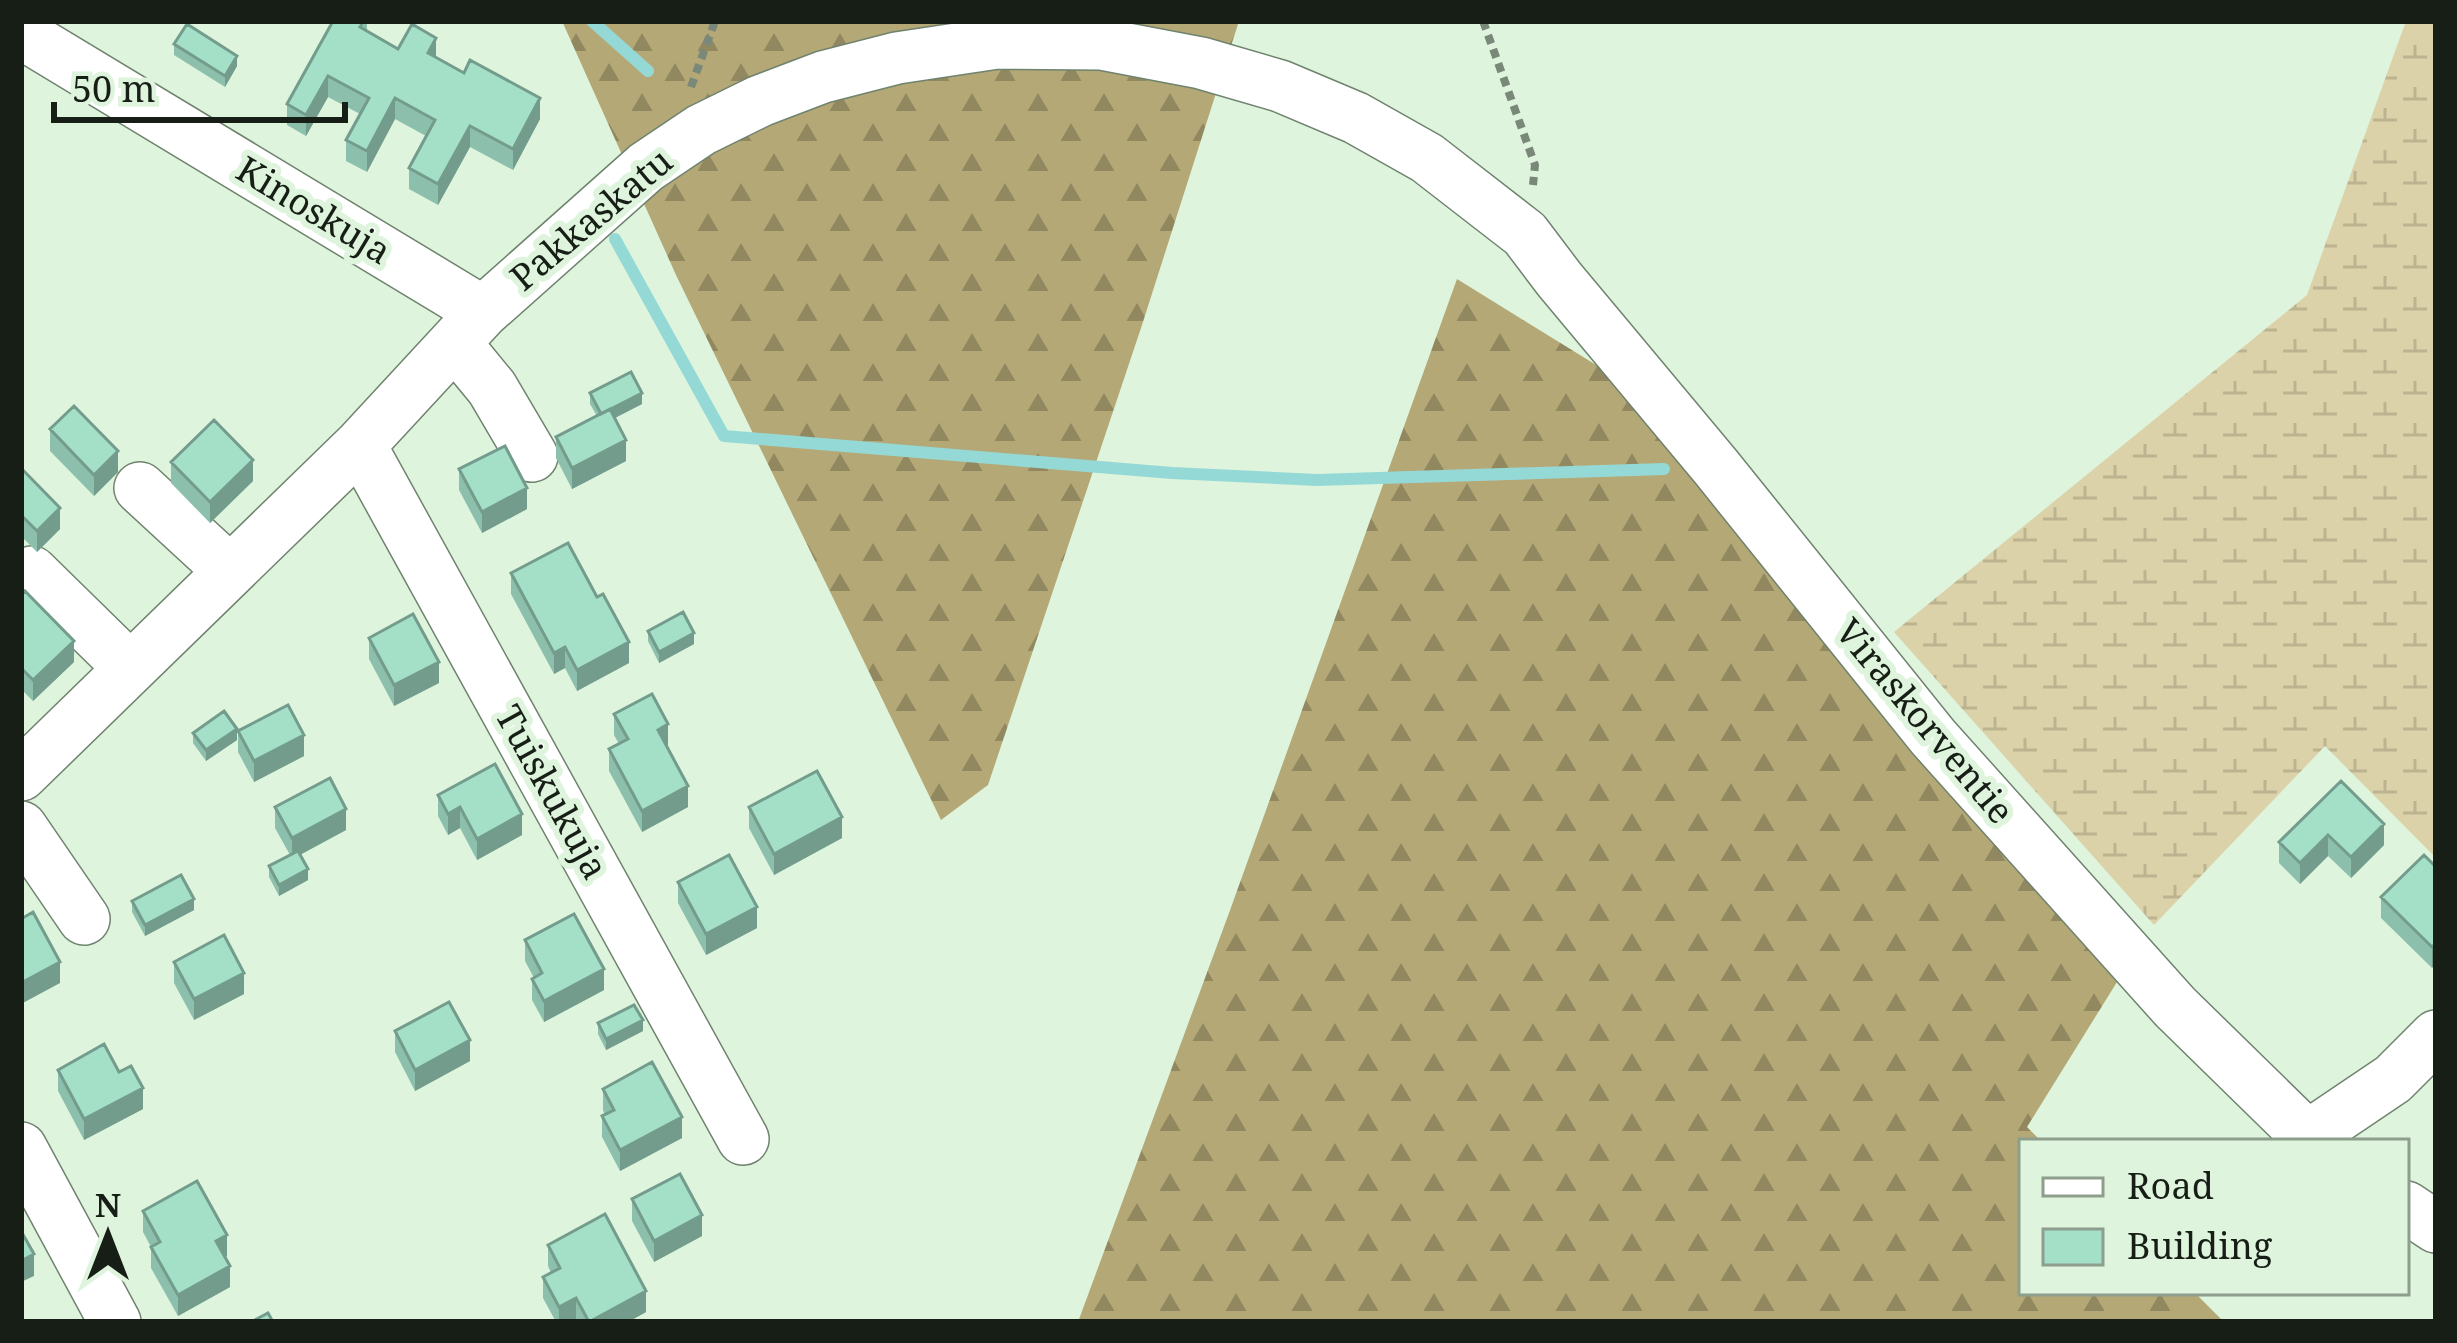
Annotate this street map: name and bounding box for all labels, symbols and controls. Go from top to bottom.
scale bar [54,48,345,122]
text: 50 m [72,64,156,113]
street label: Pakkaskatu [499,136,682,301]
street label: Kinoskuja [228,144,401,275]
street label: Viraskorventie [1825,608,2026,833]
street label: Tuiskukuja [485,696,620,887]
legend [2019,1139,2409,1295]
text: Road [2127,1161,2214,1210]
north arrow [48,1175,168,1295]
text: N [95,1182,121,1227]
text: Building [2127,1221,2272,1270]

